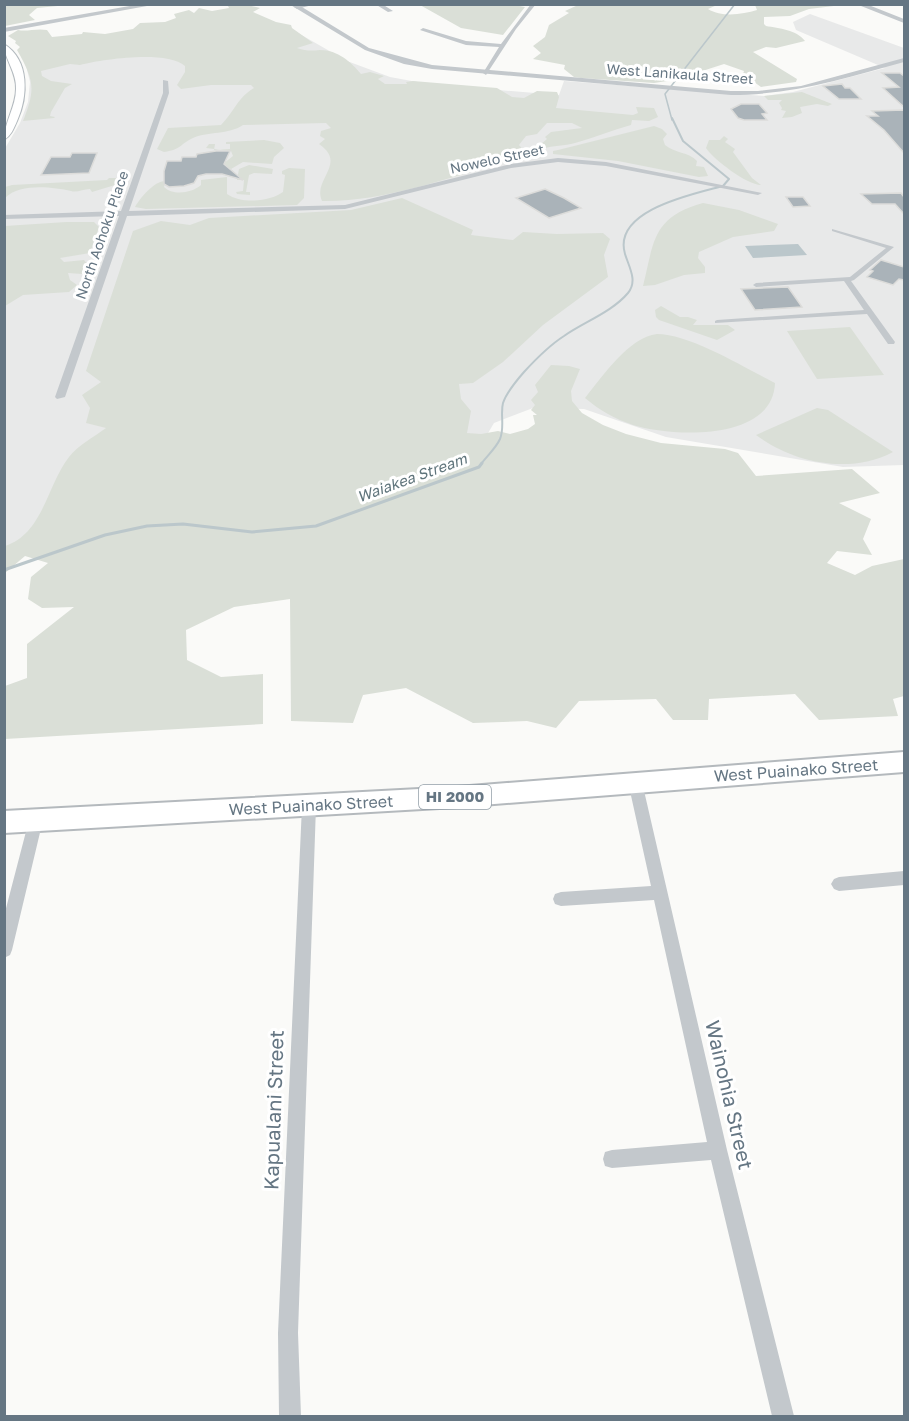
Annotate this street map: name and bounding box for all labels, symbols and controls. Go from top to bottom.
street label: West Lanikaula Street [606,60,754,87]
street label: Nowelo Street [448,140,546,177]
street label: North Aohoku Place [72,169,131,301]
water label: Waiakea Stream [354,449,470,505]
street label: West Puainako Street [713,754,879,786]
road number: HI 2000 [419,785,491,809]
street label: West Puainako Street [228,791,394,819]
street label: Wainohia Street [701,1018,759,1172]
street label: Kapualani Street [258,1030,288,1190]

